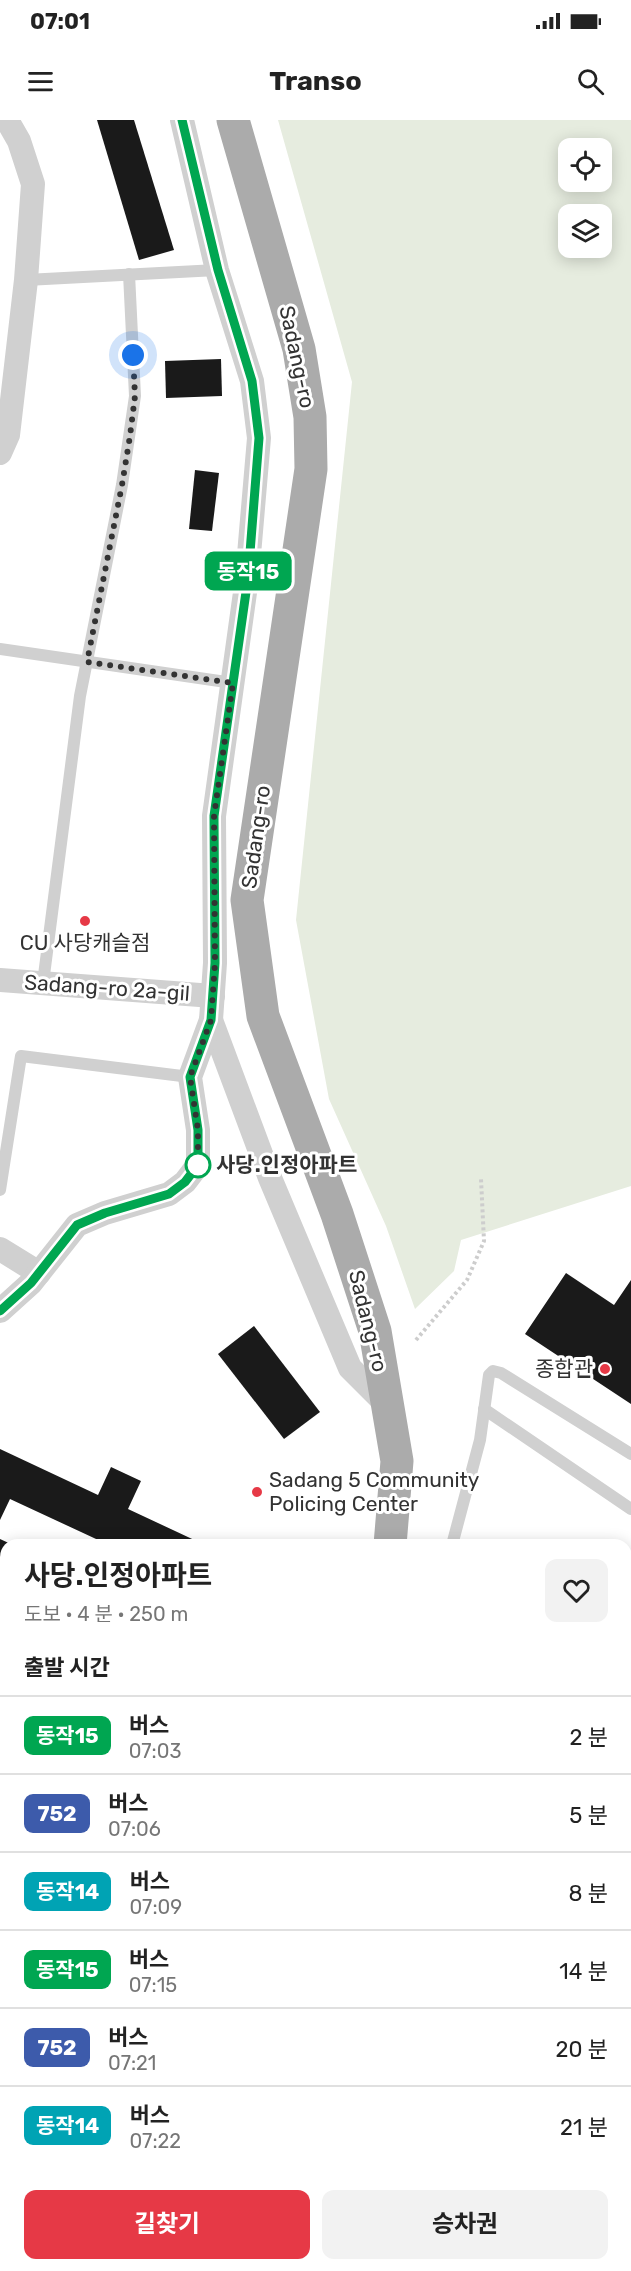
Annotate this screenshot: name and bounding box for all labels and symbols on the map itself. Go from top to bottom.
street label: Sadang-ro [274,303,321,410]
your location [118,340,148,370]
line badge: 동작15 [206,552,290,590]
street label: Sadang-ro [236,784,275,890]
marker: CU 사당캐슬점 [78,914,92,928]
place label: CU 사당캐슬점 [20,930,150,955]
street label: Sadang-ro 2a-gil [23,969,191,1006]
marker: 사당.인정아파트 [185,1152,211,1178]
place label: 사당.인정아파트 [216,1152,357,1177]
street label: Sadang-ro [344,1267,393,1374]
place label: 종합관 [535,1356,593,1381]
marker: 종합관 [598,1362,612,1376]
place label: Sadang 5 Community Policing Center [269,1467,480,1516]
marker: Sadang 5 Community Policing Center [250,1485,264,1499]

